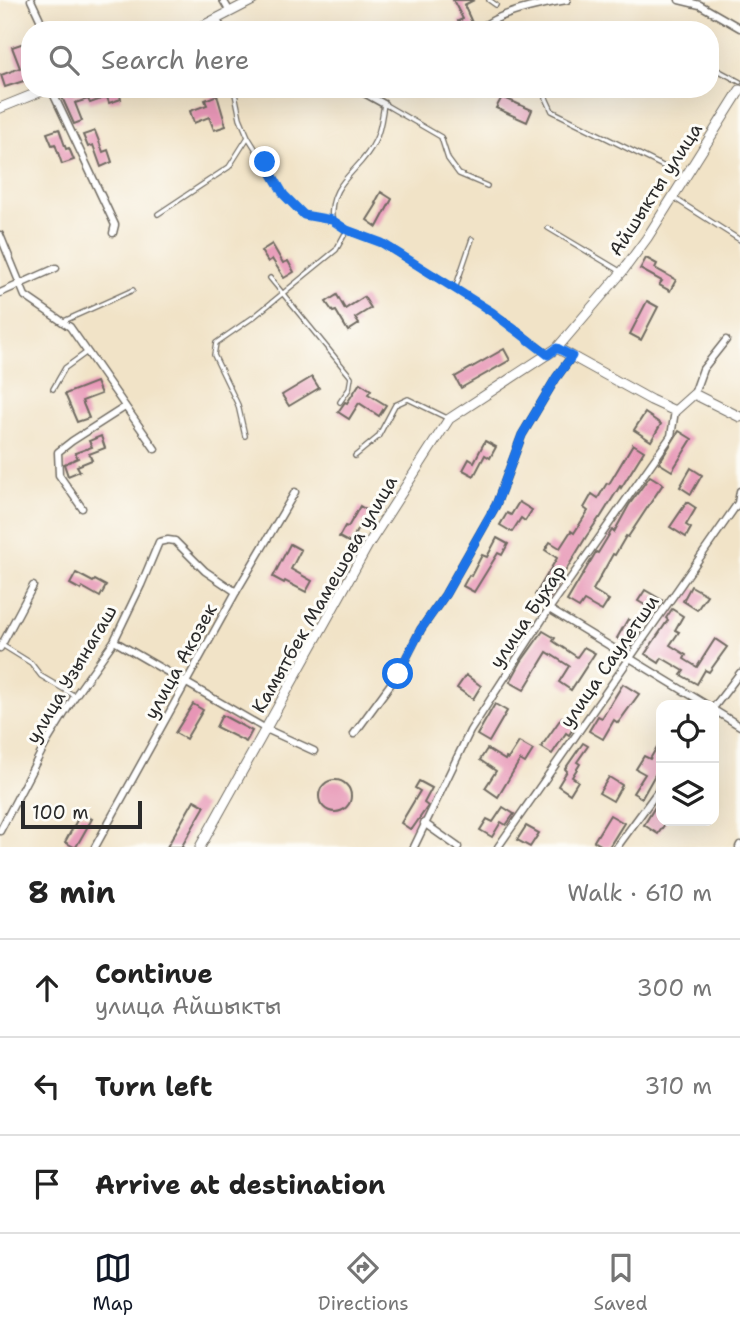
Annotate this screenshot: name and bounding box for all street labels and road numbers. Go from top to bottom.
street label: Айшыкты улица [603,118,708,261]
street label: Камытбек Мамешова улица [246,471,403,717]
street label: улица Бухар [484,560,571,673]
street label: улица Саулетши [554,590,665,733]
street label: улица Акозек [138,599,223,724]
street label: улица Узынагаш [20,600,123,748]

